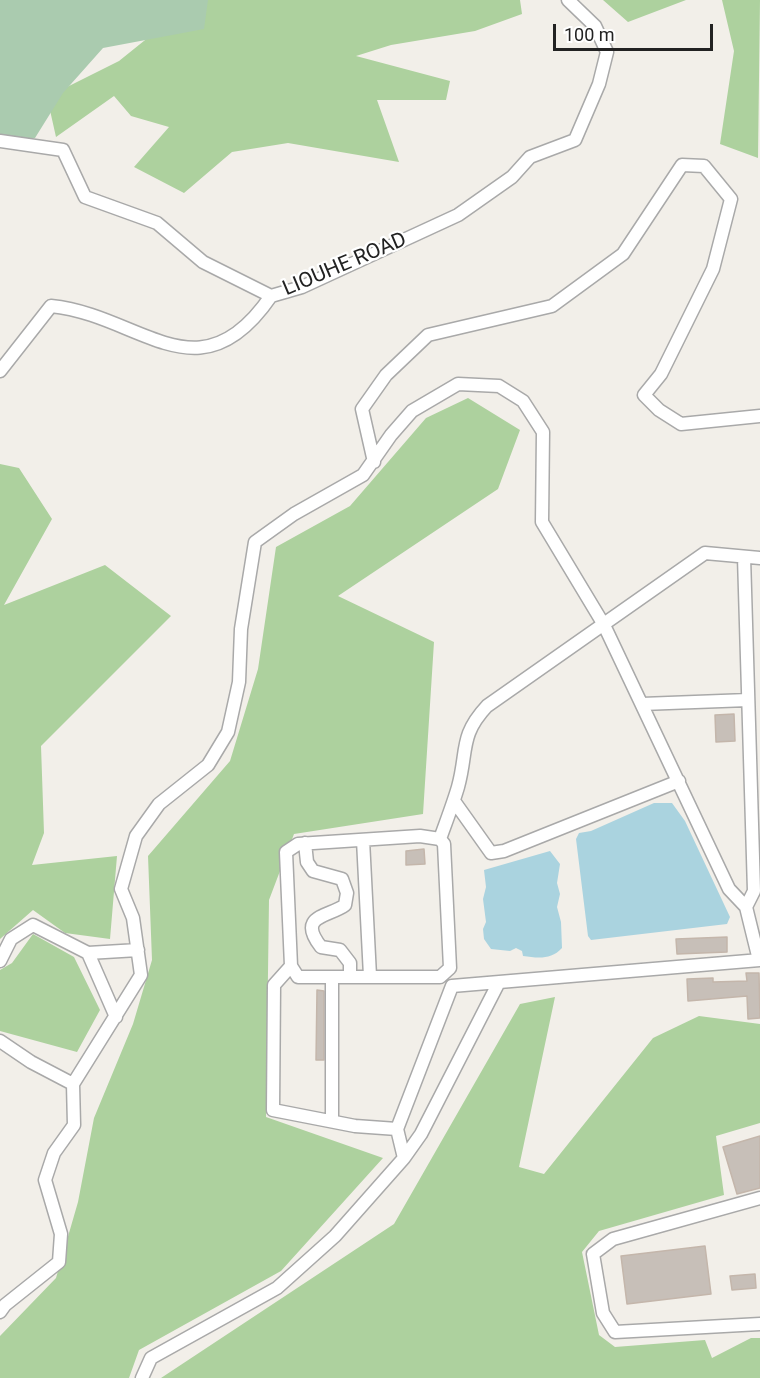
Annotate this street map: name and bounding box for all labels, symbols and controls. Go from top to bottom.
scale bar [556,12,716,50]
text: 100 m [564,24,615,45]
street label: LIOUHE ROAD [279,228,411,302]

